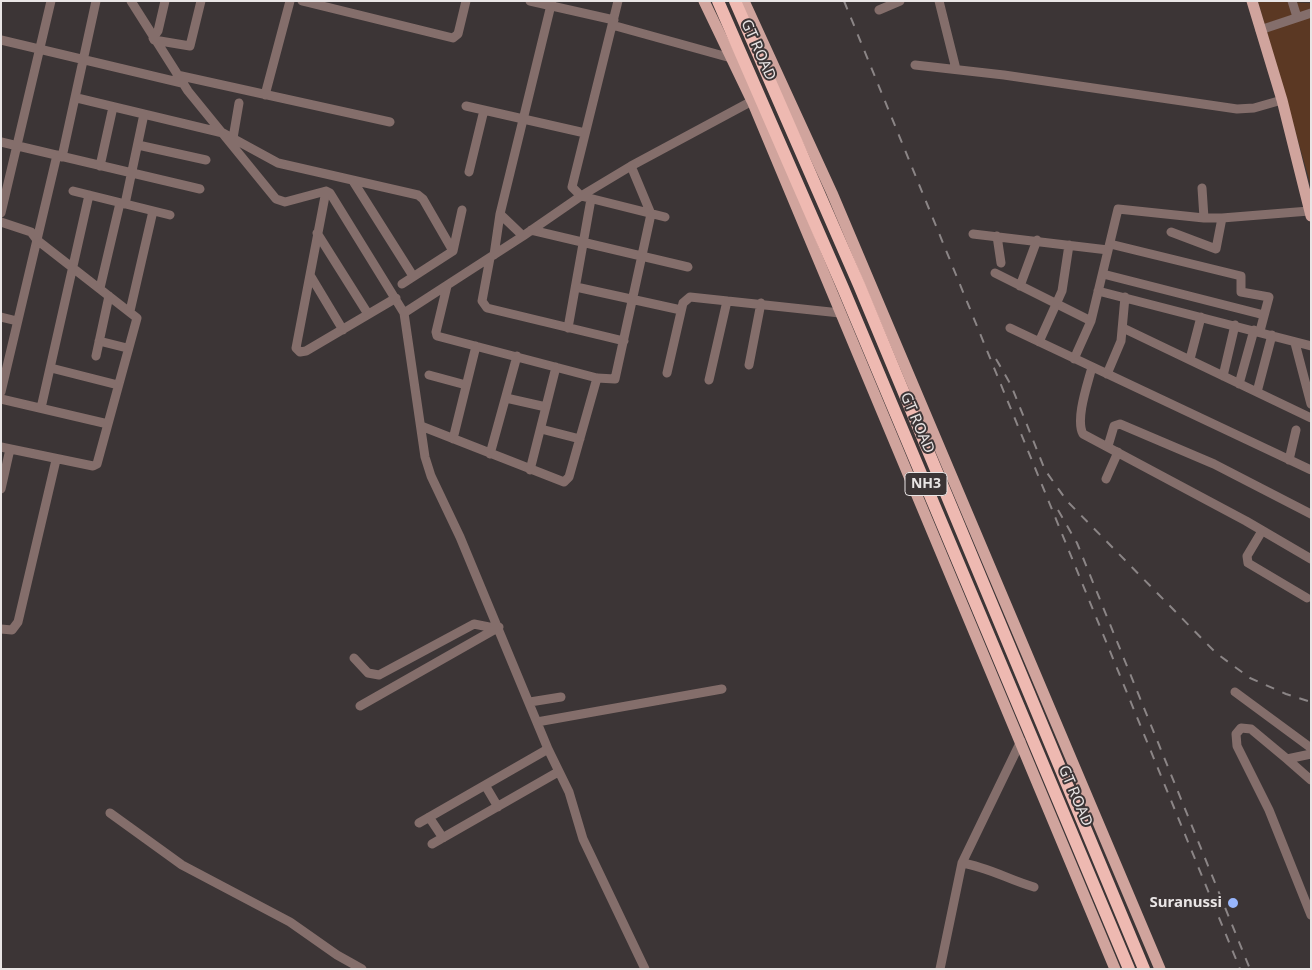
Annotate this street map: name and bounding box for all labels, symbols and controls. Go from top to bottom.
street label: GT ROAD [737,17,779,83]
street label: GT ROAD [896,390,938,456]
road number: NH3 [905,472,947,496]
street label: GT ROAD [1054,763,1096,829]
place label: Suranussi [1150,894,1222,912]
marker: Suranussi [1226,896,1240,910]

